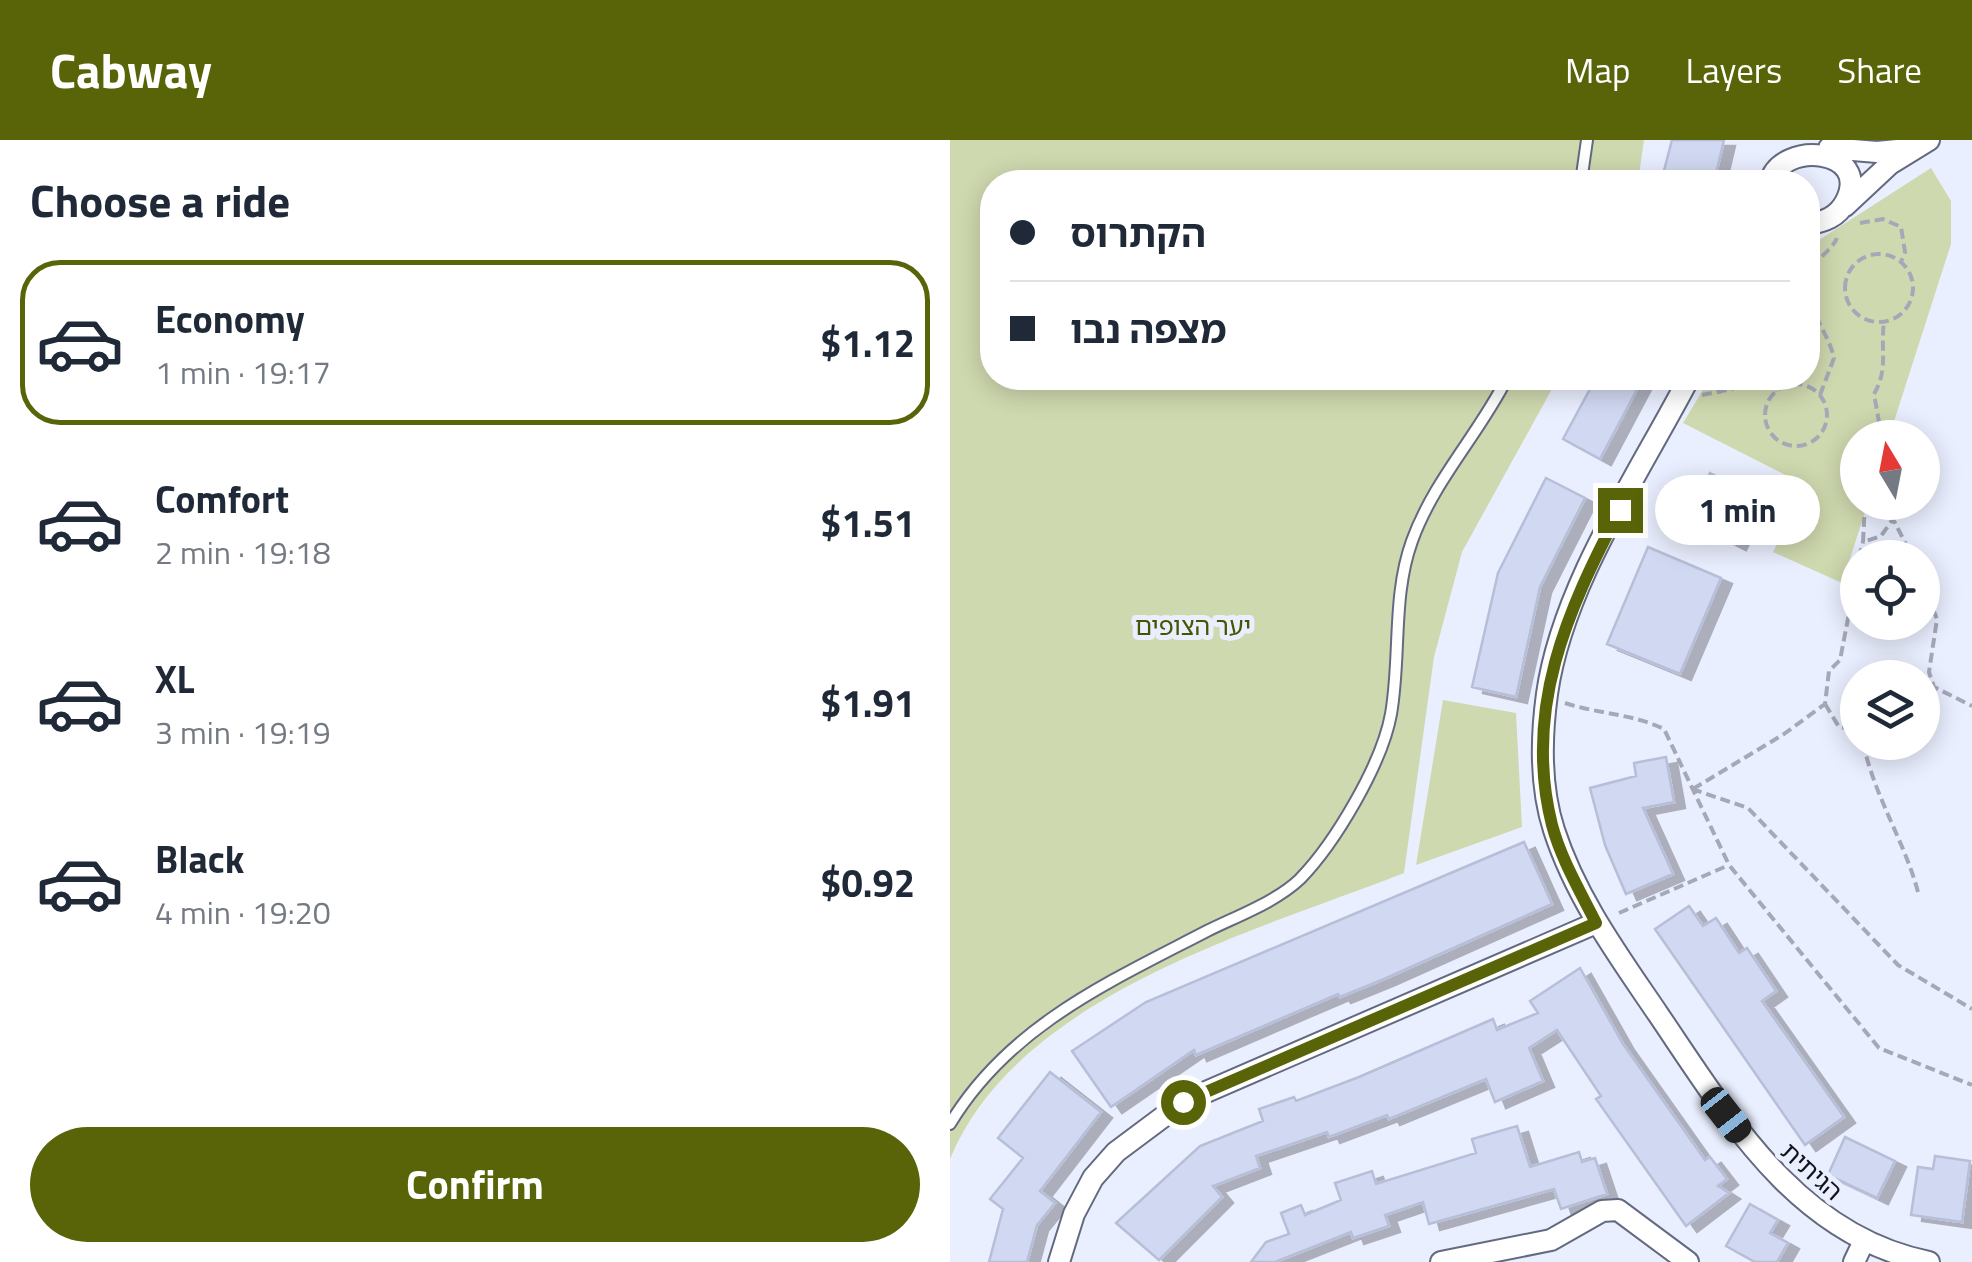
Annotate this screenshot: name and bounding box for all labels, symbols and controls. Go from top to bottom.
text: Cabway [50,34,212,107]
text: Map [1565,43,1630,97]
text: Layers [1685,43,1782,97]
text: Share [1837,43,1922,97]
text: Choose a ride [30,166,290,234]
text: הקתרוס [1070,204,1206,262]
text: Economy [155,290,305,348]
icon: car [35,298,125,388]
text: מצפה נבו [1070,300,1226,358]
text: $1.12 [820,314,915,372]
text: 1 min · 19:17 [155,348,331,396]
north arrow [1840,420,1940,520]
map controls [1840,420,1940,760]
text: Comfort [155,470,289,528]
callout: 1 min [1655,475,1820,545]
icon: car [35,478,125,568]
text: 1 min [1699,486,1776,534]
route end [1598,488,1643,533]
text: $1.51 [820,494,915,552]
text: 2 min · 19:18 [155,528,331,576]
button: locate [1840,540,1940,640]
park label: יער הצופים [1135,607,1251,645]
text: XL [155,650,195,708]
icon: car [35,658,125,748]
button: layers [1840,660,1940,760]
text: $1.91 [820,674,915,732]
text: 3 min · 19:19 [155,708,331,756]
text: Black [155,830,244,888]
icon: car [35,838,125,928]
text: $0.92 [820,854,915,912]
text: 4 min · 19:20 [155,888,331,936]
route start [1161,1080,1206,1125]
car [1696,1082,1756,1148]
button: Confirm [30,1127,920,1242]
street label: הגיתית [1773,1133,1851,1209]

